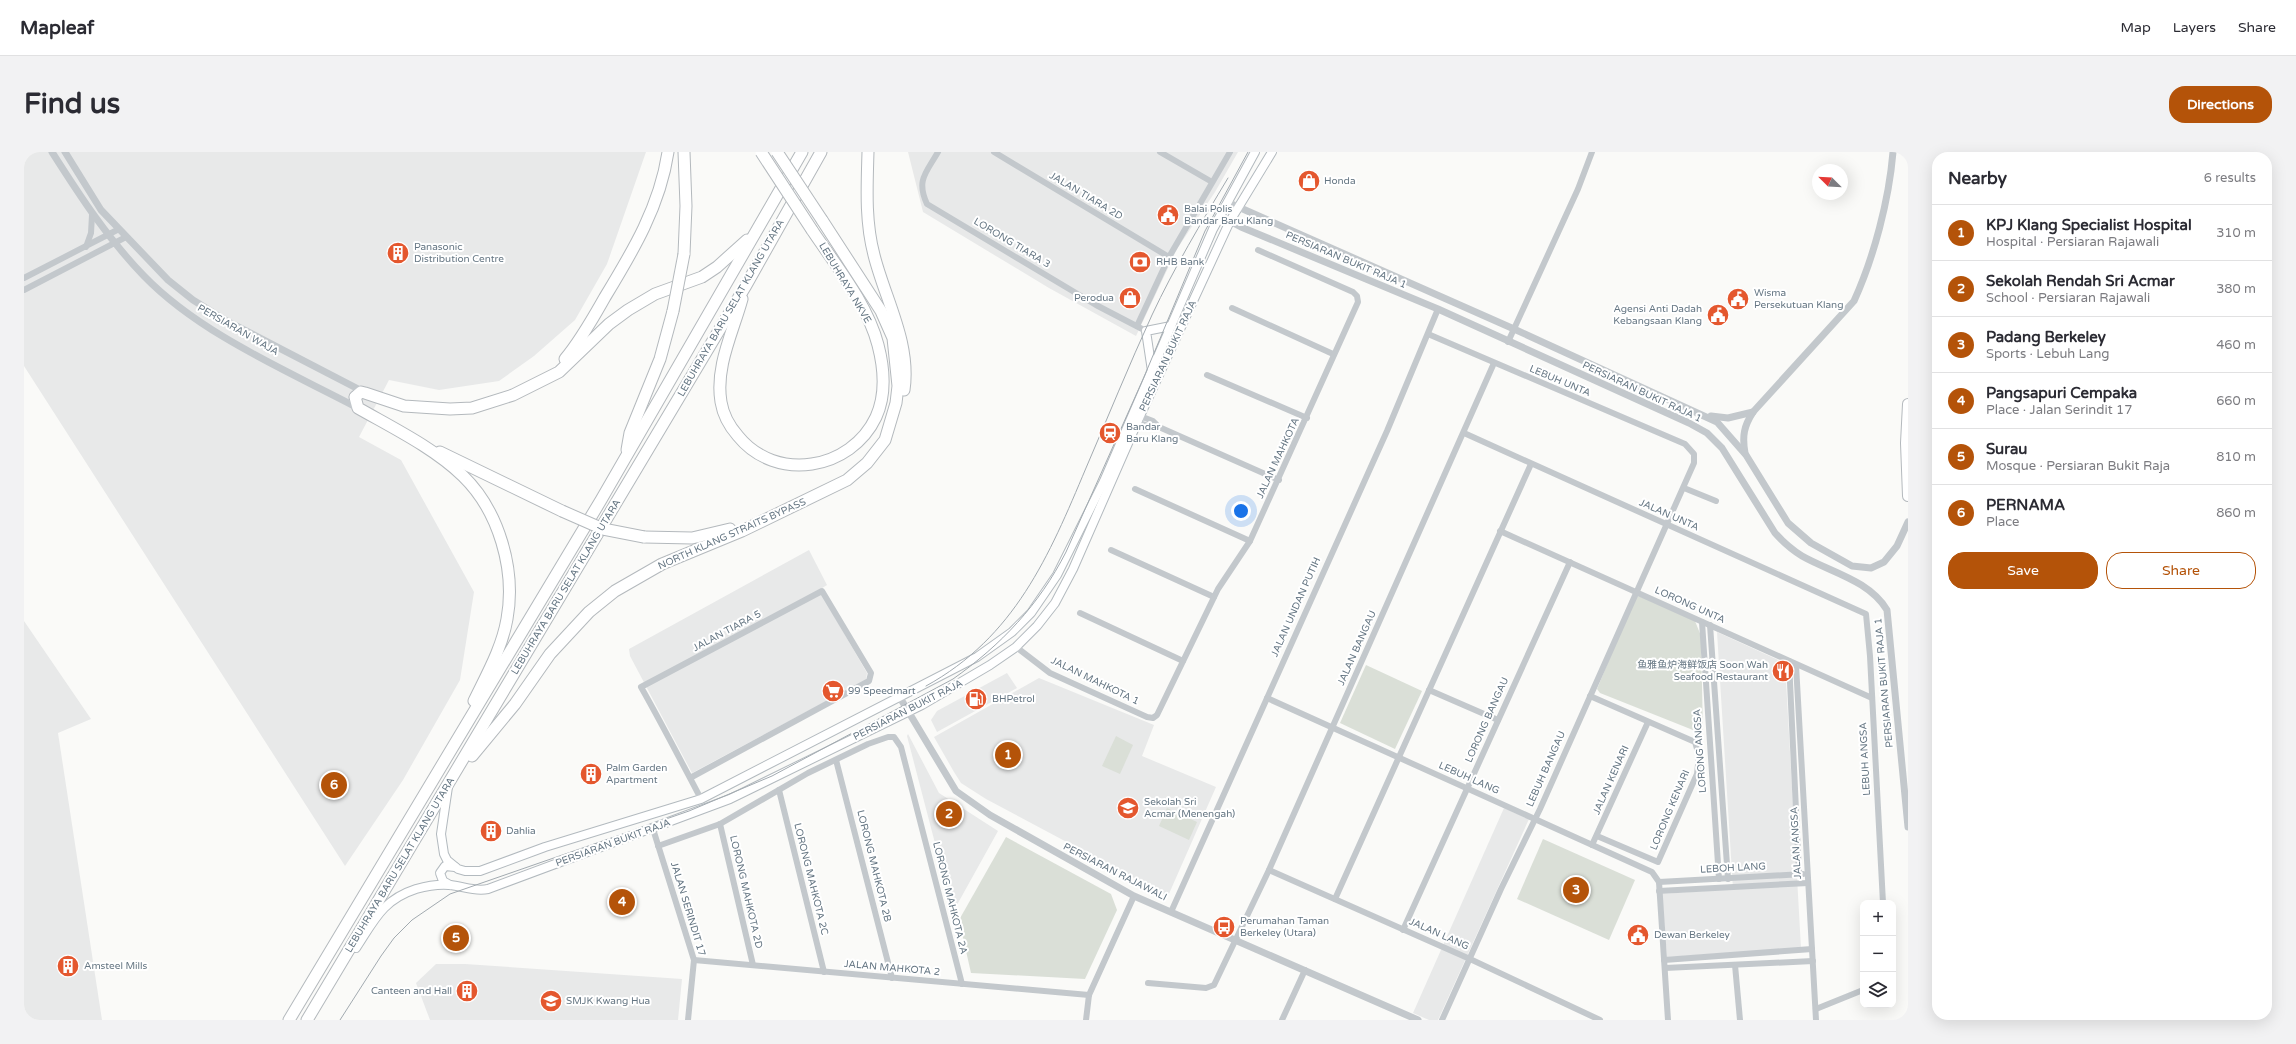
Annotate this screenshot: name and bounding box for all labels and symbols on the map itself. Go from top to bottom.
north arrow [1812,164,1848,200]
shop icon: Honda [1296,168,1322,194]
street label: JALAN TIARA 2D [1047,169,1125,223]
place label: Honda [1324,175,1356,187]
public building icon: Balai Polis Bandar Baru Klang [1155,202,1181,228]
place label: Balai Polis Bandar Baru Klang [1184,203,1273,227]
street label: LORONG TIARA 3 [972,215,1052,271]
street label: LEBUHRAYA BARU SELAT KLANG UTARA [675,217,787,399]
street label: PERSIARAN BUKIT RAJA 1 [1284,229,1408,291]
building icon: Panasonic Distribution Centre [385,240,411,266]
street label: LEBUHRAYA NKVE [816,240,874,326]
place label: Panasonic Distribution Centre [414,241,504,265]
bank icon: RHB Bank [1127,249,1153,275]
place label: RHB Bank [1156,256,1205,268]
shop icon: Perodua [1117,285,1143,311]
public building icon: Wisma Persekutuan Klang [1725,286,1751,312]
place label: Wisma Persekutuan Klang [1754,287,1844,311]
place label: Perodua [1074,292,1114,304]
street label: PERSIARAN BUKIT RAJA [1137,298,1199,414]
street label: PERSIARAN WAJA [195,302,281,358]
public building icon: Agensi Anti Dadah Kebangsaan Klang [1705,302,1731,328]
place label: Agensi Anti Dadah Kebangsaan Klang [1613,303,1702,327]
street label: PERSIARAN BUKIT RAJA 1 [1580,359,1704,425]
street label: LEBUH UNTA [1528,363,1592,399]
street label: JALAN MAHKOTA [1254,416,1302,500]
station icon: Bandar Baru Klang [1097,420,1123,446]
place label: Bandar Baru Klang [1126,421,1178,445]
street label: NORTH KLANG STRAITS BYPASS [656,496,808,572]
street label: JALAN UNTA [1637,496,1701,534]
street label: LEBUHRAYA BARU SELAT KLANG UTARA [509,497,623,677]
your location [1231,501,1251,521]
street label: JALAN UNDAN PUTIH [1269,555,1323,659]
street label: LORONG UNTA [1653,584,1727,626]
street label: JALAN TIARA 5 [691,608,763,654]
street label: JALAN BANGAU [1335,609,1379,687]
street label: PERSIARAN BUKIT RAJA 1 [1872,618,1896,748]
street label: JALAN MAHKOTA 1 [1049,654,1141,708]
restaurant icon: 鱼雅鱼炉海鲜饭店 Soon Wah Seafood Restaurant [1770,658,1796,684]
place label: 鱼雅鱼炉海鲜饭店 Soon Wah Seafood Restaurant [1637,659,1768,683]
street label: LORONG BANGAU [1463,675,1511,765]
street label: PERSIARAN BUKIT RAJA [851,677,965,743]
supermarket icon: 99 Speedmart [820,678,846,704]
place label: 99 Speedmart [848,685,916,697]
fuel station icon: BHPetrol [963,686,989,712]
place label: BHPetrol [992,693,1035,705]
street label: LORONG ANGSA [1691,709,1709,793]
street label: LEBUH ANGSA [1857,722,1873,796]
street label: LEBUH BANGAU [1524,729,1568,809]
pin: 1 [995,740,1021,770]
street label: JALAN KENARI [1590,744,1632,816]
street label: LEBUH LANG [1437,759,1501,797]
building icon: Palm Garden Apartment [578,761,604,787]
place label: Palm Garden Apartment [606,762,667,786]
street label: LORONG KENARI [1648,768,1692,852]
pin: 6 [321,770,347,800]
street label: LEBUHRAYA BARU SELAT KLANG UTARA [343,775,457,955]
school or university icon: Sekolah Sri Acmar (Menengah) [1115,795,1141,821]
place label: Sekolah Sri Acmar (Menengah) [1144,796,1235,820]
pin: 2 [936,799,962,829]
street label: JALAN ANGSA [1788,807,1804,879]
street label: LORONG MAHKOTA 2B [854,809,894,923]
street label: PERSIARAN BUKIT RAJA [554,817,672,869]
building icon: Dahlia [478,818,504,844]
street label: LORONG MAHKOTA 2C [791,822,831,936]
place label: Dahlia [506,825,536,837]
street label: LORONG MAHKOTA 2D [727,834,765,950]
street label: LORONG MAHKOTA 2A [930,841,970,955]
street label: PERSIARAN RAJAWALI [1061,841,1169,903]
street label: JALAN SERINDIT 17 [668,860,708,958]
street label: LEBOH LANG [1700,860,1766,876]
pin: 3 [1563,875,1589,905]
pin: 4 [609,887,635,917]
bus stop icon: Perumahan Taman Berkeley (Utara) [1211,914,1237,940]
place label: Perumahan Taman Berkeley (Utara) [1240,915,1329,939]
street label: JALAN LANG [1407,915,1471,953]
public building icon: Dewan Berkeley [1625,922,1651,948]
pin: 5 [443,923,469,953]
place label: Dewan Berkeley [1654,929,1731,941]
building icon: Amsteel Mills [55,953,81,979]
street label: JALAN MAHKOTA 2 [843,958,941,978]
place label: Amsteel Mills [84,960,148,972]
building icon: Canteen and Hall [454,978,480,1004]
place label: Canteen and Hall [371,985,452,997]
school or university icon: SMJK Kwang Hua [538,988,564,1014]
place label: SMJK Kwang Hua [566,995,650,1007]

